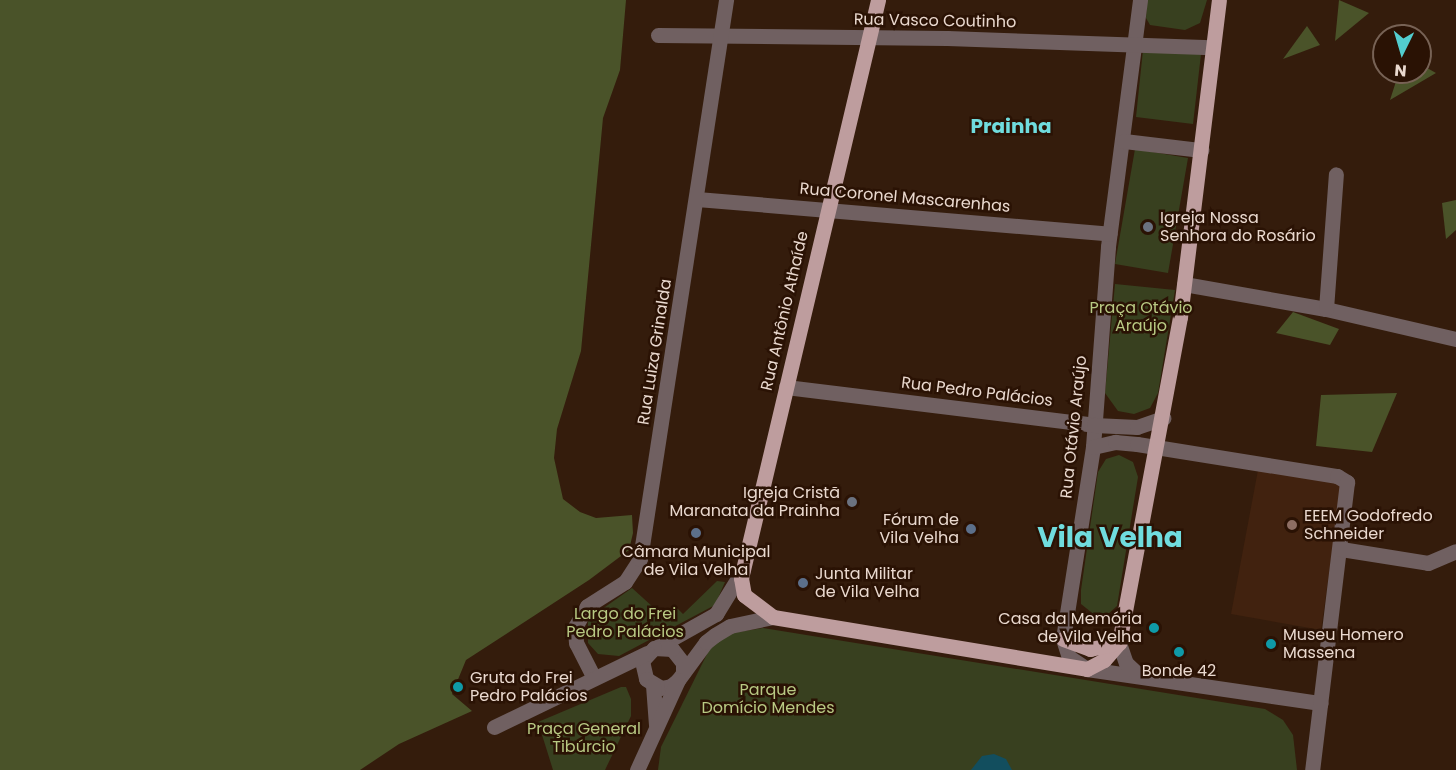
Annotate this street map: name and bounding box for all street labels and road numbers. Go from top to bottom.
street label: Rua Vasco Coutinho [854,10,1016,32]
street label: Rua Coronel Mascarenhas [799,179,1011,217]
street label: Rua Antônio Athaíde [757,229,813,393]
street label: Rua Luiza Grinalda [634,278,676,426]
street label: Rua Otávio Araújo [1057,355,1091,499]
street label: Rua Pedro Palácios [900,373,1054,411]

